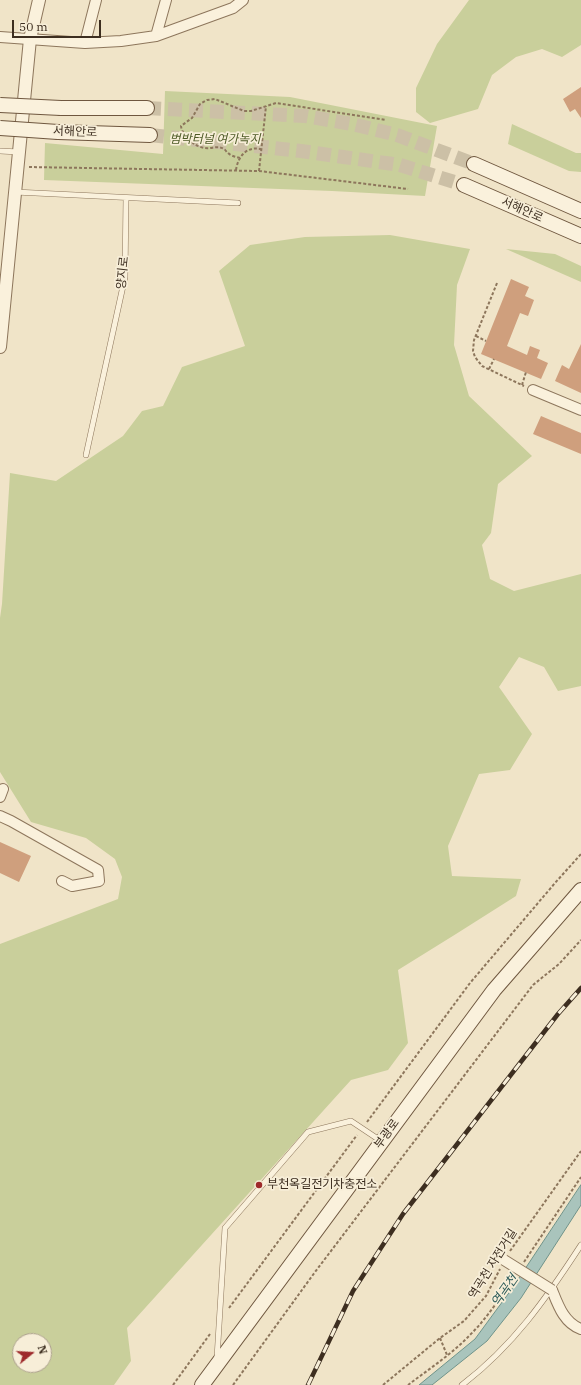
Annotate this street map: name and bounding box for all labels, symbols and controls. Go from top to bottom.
scale bar [14,12,103,38]
text: 50 m [19,19,48,34]
street label: 서해안로 [53,124,97,140]
park label: 범박터널 여가녹지 [170,133,260,147]
street label: 서해안로 [499,194,545,226]
street label: 양지로 [114,256,132,290]
street label: 부광로 [371,1116,403,1152]
place label: 부천옥길전기차충전소 [267,1178,377,1192]
marker: 부천옥길전기차충전소 [254,1180,264,1190]
street label: 역곡천 자전거길 [466,1226,520,1302]
water label: 역곡천 [488,1272,522,1310]
north arrow [12,1333,52,1373]
text: N [34,1343,50,1356]

